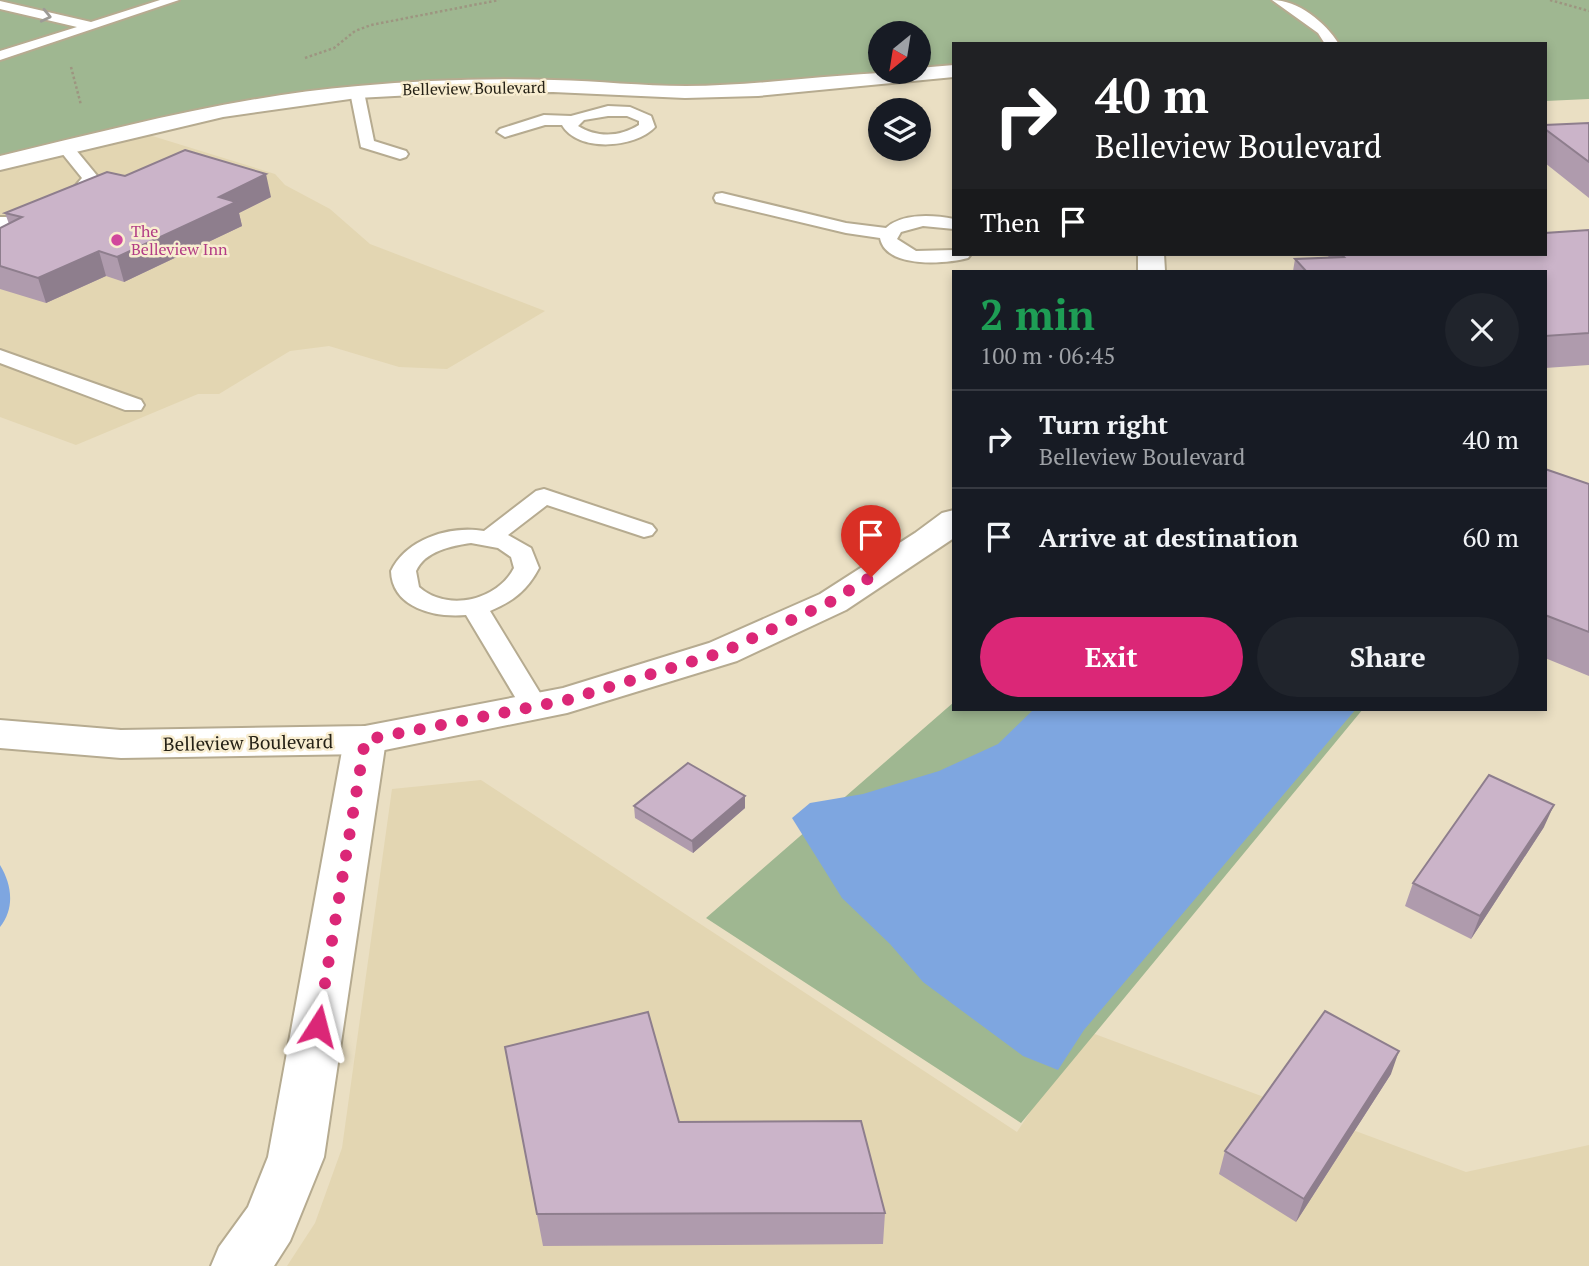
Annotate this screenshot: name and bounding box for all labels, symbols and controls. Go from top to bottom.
one-way arrow [40,7,52,22]
north arrow [868,21,931,84]
map controls [868,21,931,161]
text: 40 m [1095,62,1209,127]
icon: right [980,70,1071,161]
street label: Belleview Boulevard [402,76,546,100]
button: layers [868,98,931,161]
text: Belleview Boulevard [1095,125,1382,167]
icon: arrive [1054,203,1092,241]
text: Then [980,205,1040,239]
place label: The Belleview Inn [131,220,228,260]
marker: The Belleview Inn [109,232,125,248]
text: 2 min [980,286,1095,342]
button: close [1445,293,1519,367]
text: 100 m · 06:45 [980,340,1115,371]
text: Turn right [1039,407,1168,441]
icon: right [980,420,1018,458]
text: 40 m [1463,422,1519,456]
text: Belleview Boulevard [1039,441,1245,472]
pin [841,505,901,577]
icon: arrive [852,516,890,554]
icon: arrive [980,518,1018,556]
text: Arrive at destination [1039,520,1298,554]
text: 60 m [1463,520,1519,554]
button: Exit [980,617,1243,697]
button: Share [1257,617,1519,697]
street label: Belleview Boulevard [163,728,334,756]
position arrow [281,989,355,1063]

